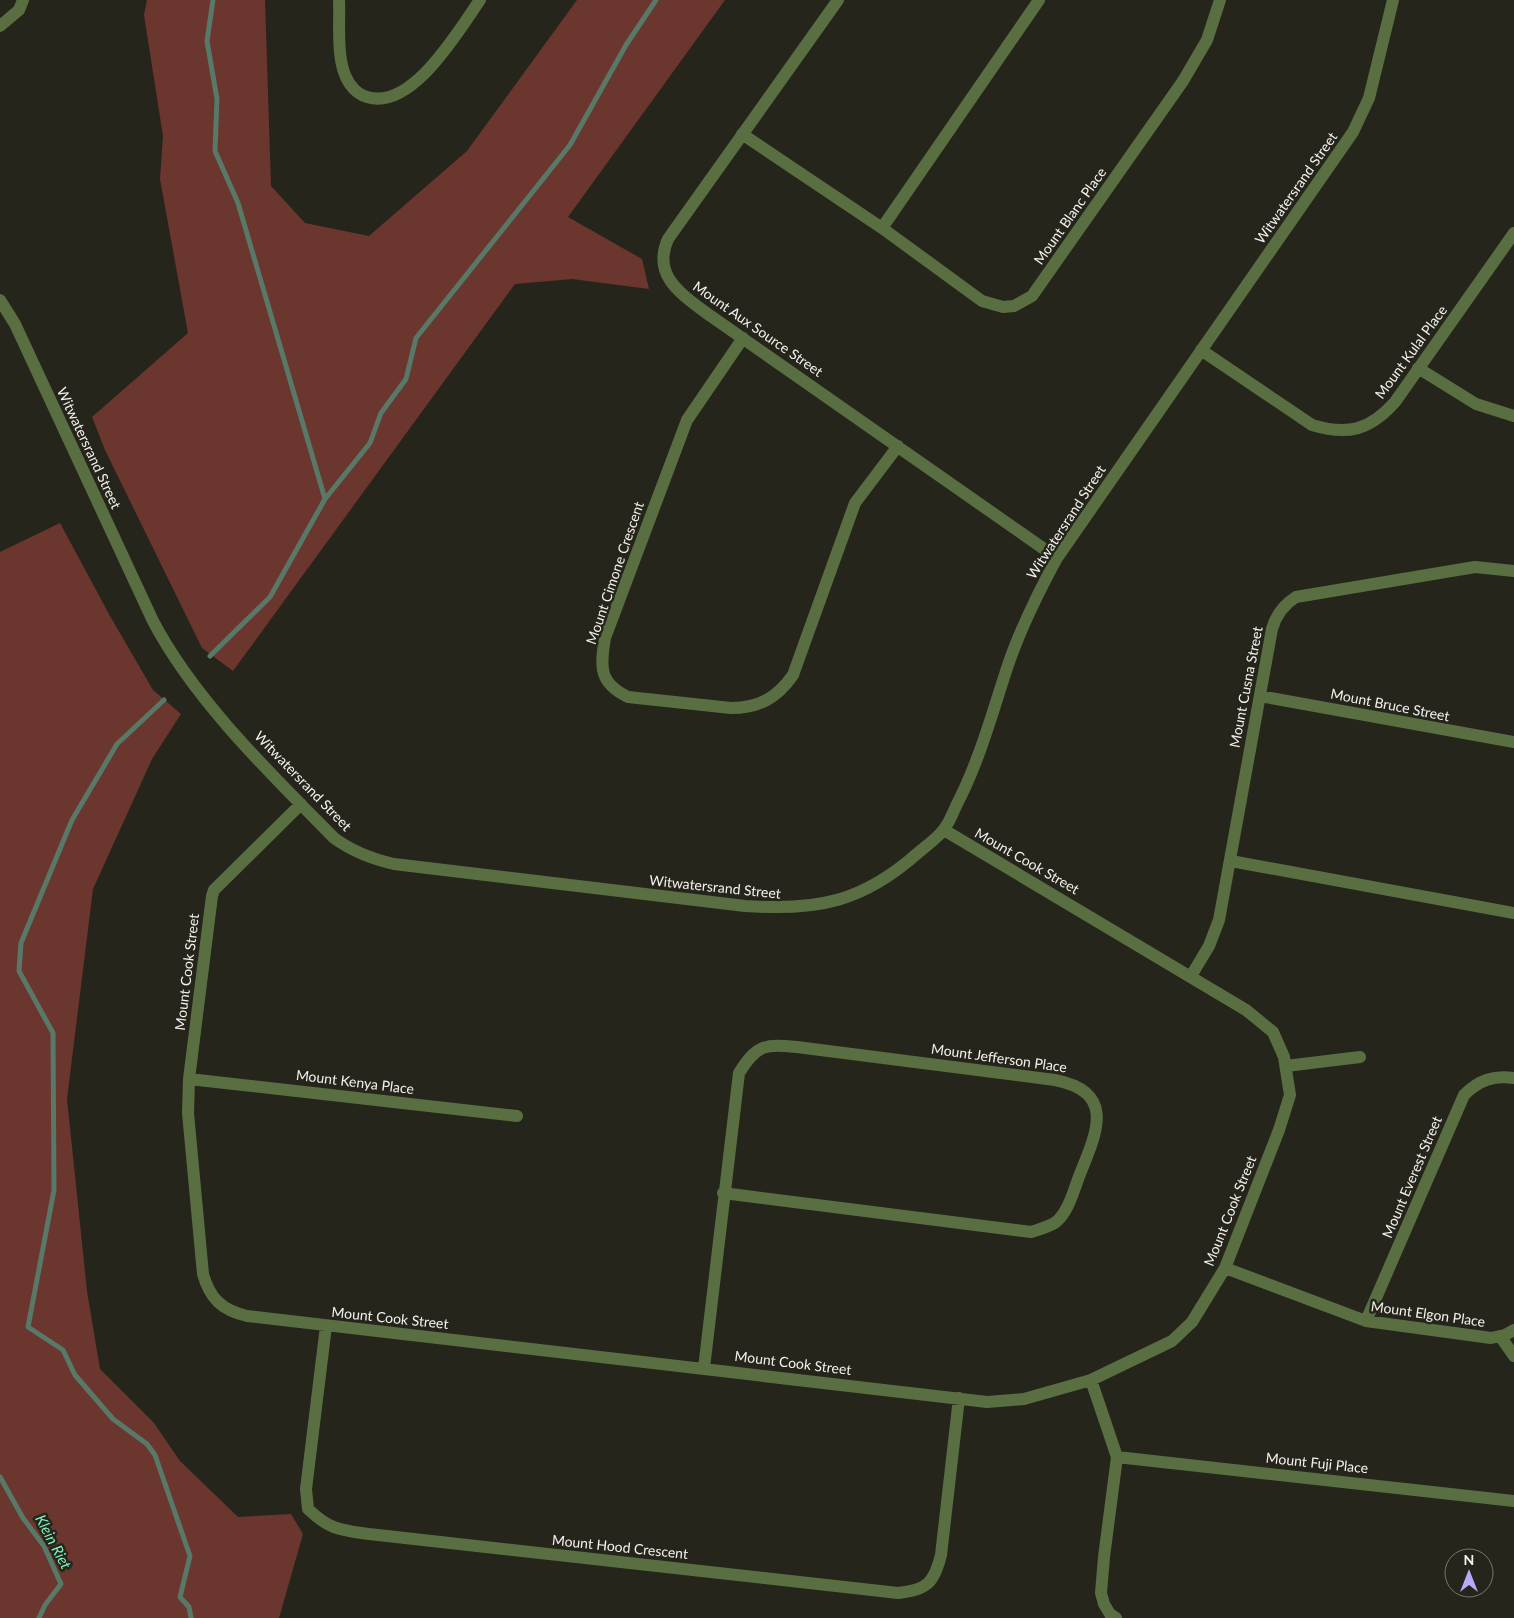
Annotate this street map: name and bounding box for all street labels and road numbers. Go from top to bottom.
street label: Witwatersrand Street [1251,129,1340,247]
street label: Mount Blanc Place [1030,164,1109,268]
street label: Mount Aux Source Street [690,277,826,380]
street label: Mount Kulal Place [1371,302,1450,402]
street label: Witwatersrand Street [54,384,125,511]
street label: Witwatersrand Street [1022,462,1109,582]
street label: Mount Cimone Crescent [582,499,647,647]
street label: Mount Cusna Street [1225,625,1266,749]
street label: Mount Bruce Street [1329,685,1451,724]
street label: Witwatersrand Street [251,727,355,834]
street label: Mount Cook Street [972,824,1082,897]
street label: Witwatersrand Street [648,871,782,902]
street label: Mount Cook Street [171,913,202,1031]
street label: Mount Jefferson Place [930,1040,1068,1075]
street label: Mount Kenya Place [295,1066,415,1097]
street label: Mount Everest Street [1378,1113,1445,1240]
street label: Mount Cook Street [1200,1153,1259,1268]
street label: Mount Elgon Place [1370,1297,1486,1330]
street label: Mount Cook Street [331,1303,449,1332]
street label: Mount Cook Street [734,1347,852,1378]
street label: Mount Fuji Place [1265,1449,1369,1476]
street label: Mount Hood Crescent [551,1531,689,1562]

